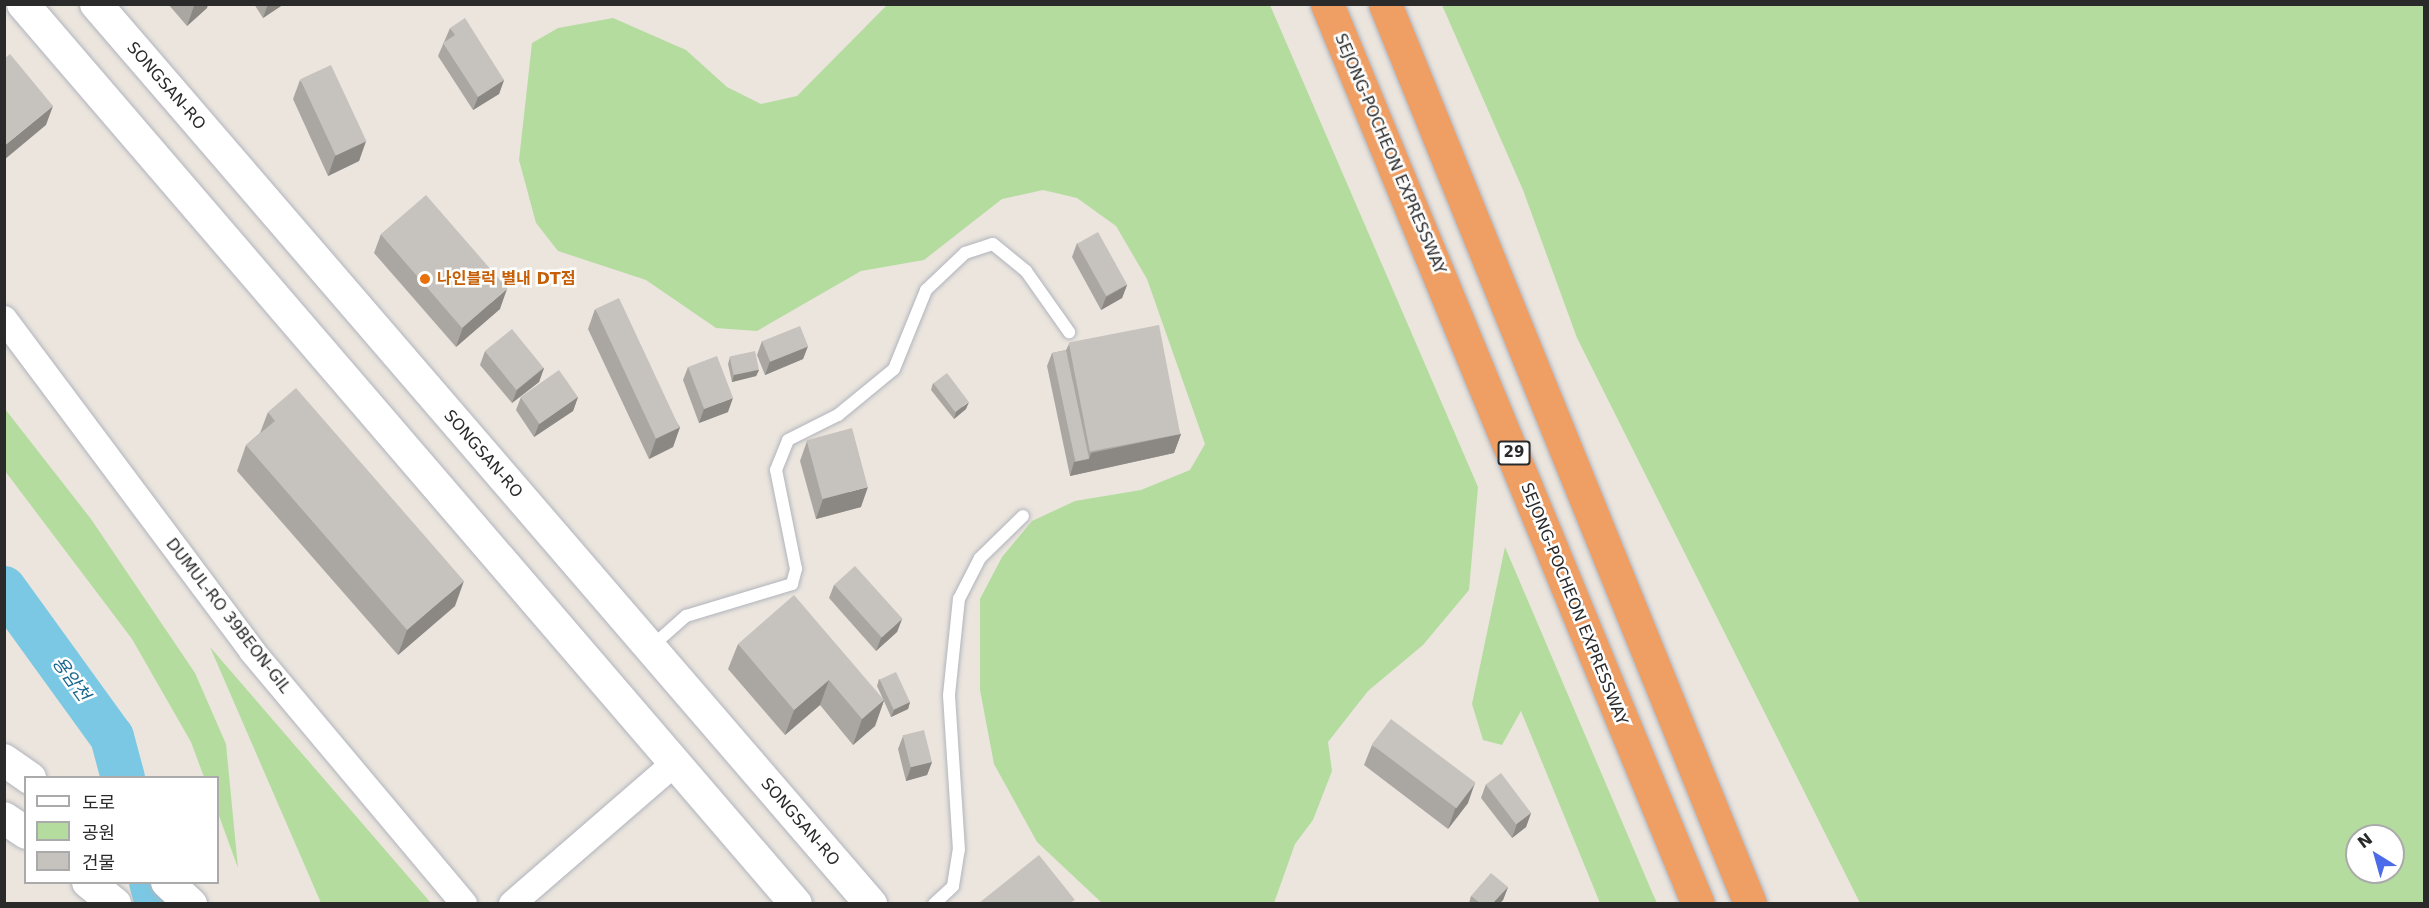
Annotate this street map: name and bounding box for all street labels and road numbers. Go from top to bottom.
street label: SEJONG-POCHEON EXPRESSWAY [1330,31,1450,277]
street label: SONGSAN-RO [123,38,209,134]
street label: SONGSAN-RO [440,406,526,502]
road number: 29 [1498,441,1530,465]
street label: SEJONG-POCHEON EXPRESSWAY [1516,480,1632,728]
street label: DUMUL-RO 39BEON-GIL [162,535,294,697]
street label: SONGSAN-RO [757,774,843,870]

